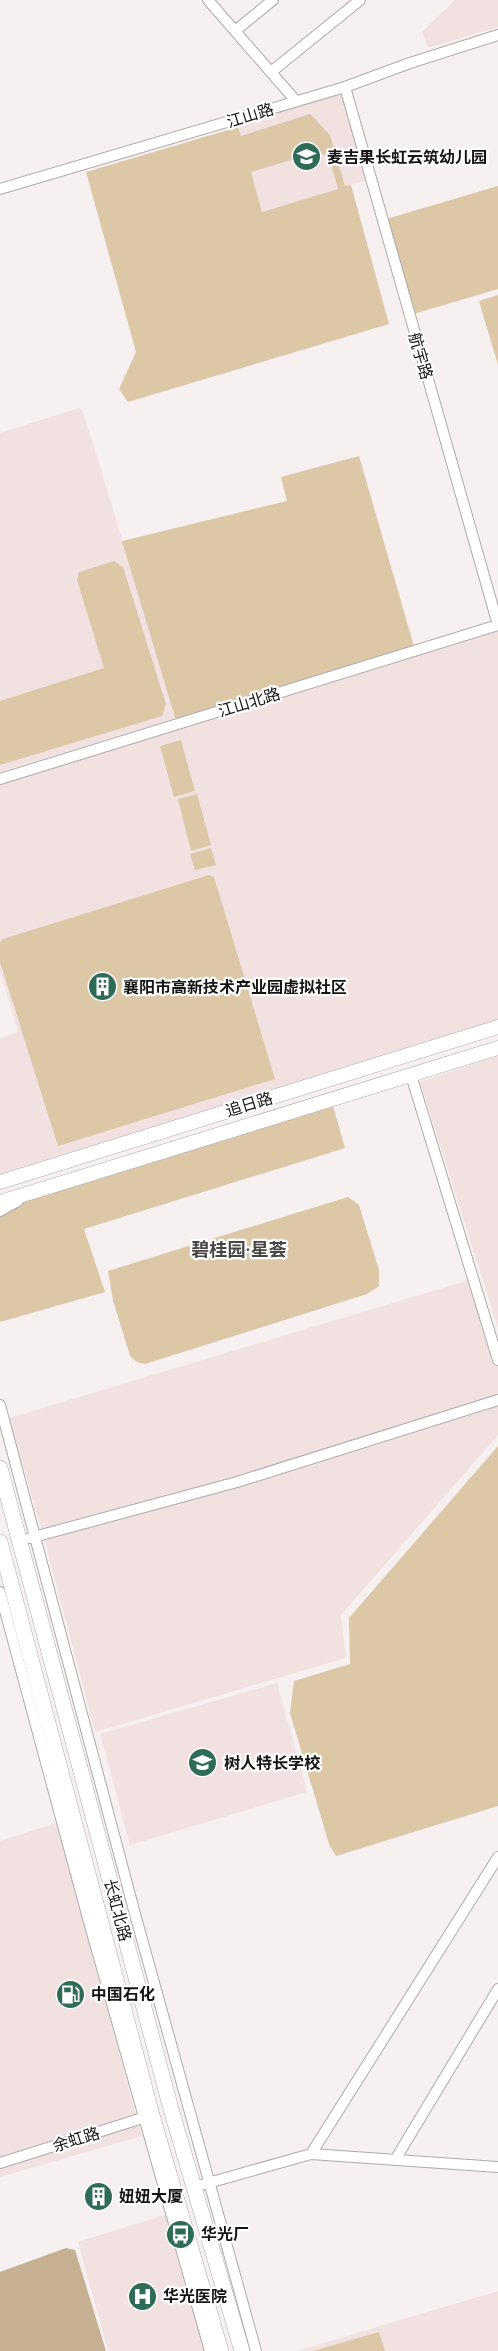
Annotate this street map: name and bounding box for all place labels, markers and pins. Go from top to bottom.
school or university icon: 麦吉果长虹云筑幼儿园 [290,141,322,173]
place label: 麦吉果长虹云筑幼儿园 [327,148,487,167]
building icon: 襄阳市高新技术产业园虚拟社区 [86,971,118,1003]
place label: 襄阳市高新技术产业园虚拟社区 [123,978,347,997]
school or university icon: 树人特长学校 [187,1747,219,1779]
place label: 树人特长学校 [224,1754,321,1773]
fuel station icon: 中国石化 [54,1978,86,2010]
place label: 中国石化 [91,1985,155,2004]
building icon: 妞妞大厦 [82,2180,114,2212]
place label: 妞妞大厦 [119,2187,183,2206]
bus stop icon: 华光厂 [164,2218,196,2250]
place label: 华光厂 [201,2225,249,2244]
hospital icon: 华光医院 [126,2280,158,2312]
place label: 华光医院 [163,2287,227,2306]

